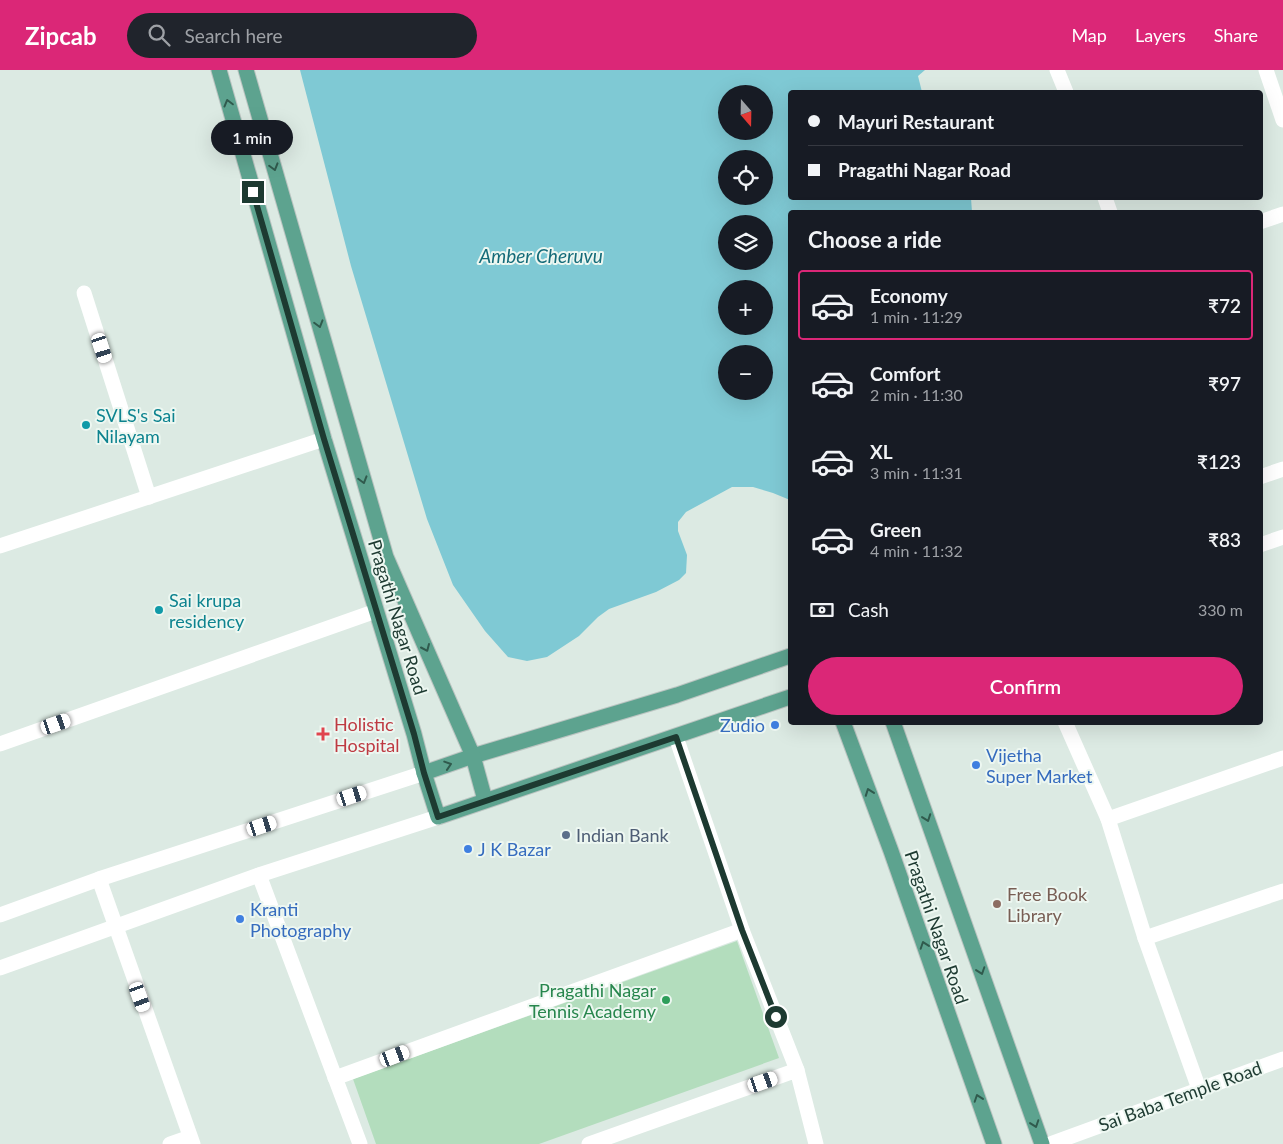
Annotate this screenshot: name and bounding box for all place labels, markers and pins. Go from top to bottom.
place label: SVLS's Sai Nilayam [96,404,176,447]
marker: SVLS's Sai Nilayam [80,419,92,431]
place label: Sai krupa residency [169,589,245,632]
marker: Sai krupa residency [153,604,165,616]
place label: Holistic Hospital [334,713,400,756]
place label: Zudio [720,714,765,736]
marker: Zudio [769,719,781,731]
marker: Holistic Hospital [316,727,330,741]
place label: Vijetha Super Market [986,744,1093,787]
marker: Vijetha Super Market [970,759,982,771]
place label: Indian Bank [576,824,669,846]
marker: Indian Bank [560,829,572,841]
place label: J K Bazar [478,838,551,860]
marker: J K Bazar [462,843,474,855]
place label: Free Book Library [1007,883,1088,926]
place label: Kranti Photography [250,898,352,941]
marker: Free Book Library [991,898,1003,910]
marker: Kranti Photography [234,913,246,925]
place label: Pragathi Nagar Tennis Academy [529,979,657,1022]
marker: Pragathi Nagar Tennis Academy [660,994,672,1006]

